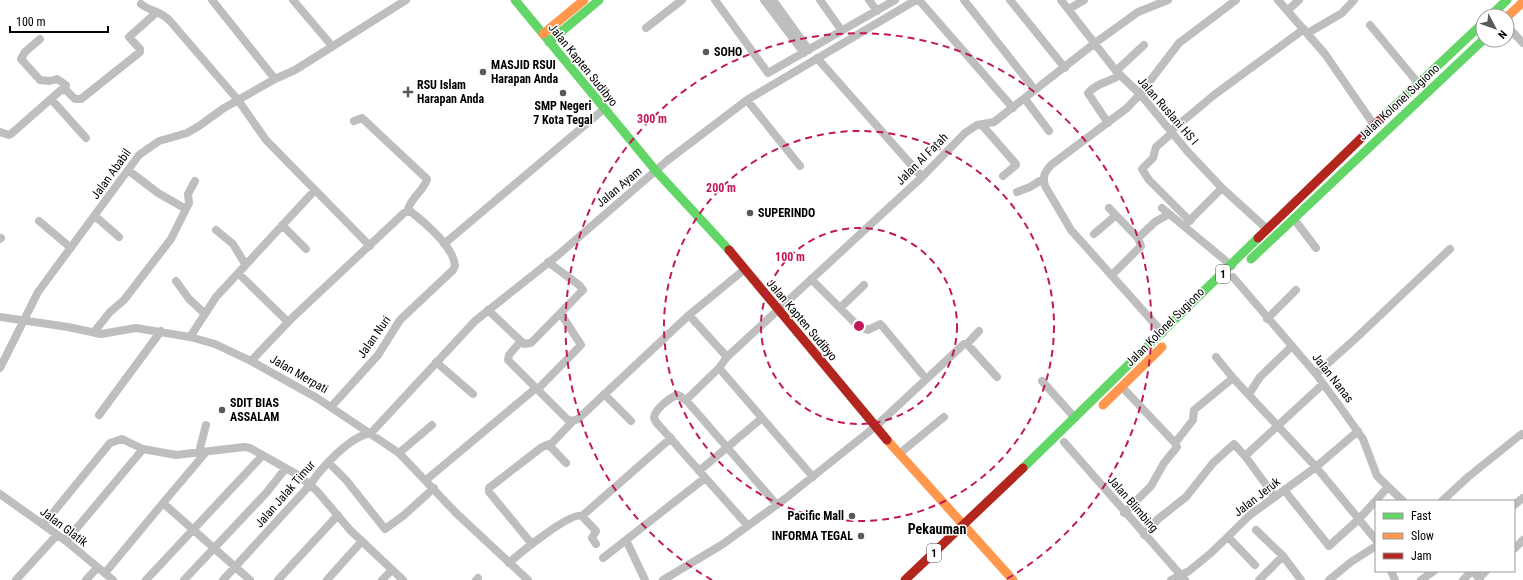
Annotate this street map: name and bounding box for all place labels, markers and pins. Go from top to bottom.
place label: SOHO [714,45,742,59]
marker: SOHO [701,47,711,57]
place label: MASJID RSUI Harapan Anda [491,58,558,86]
marker: MASJID RSUI Harapan Anda [478,67,488,77]
place label: RSU Islam Harapan Anda [417,78,484,106]
marker: RSU Islam Harapan Anda [402,86,414,98]
marker: SMP Negeri 7 Kota Tegal [558,88,568,98]
place label: SMP Negeri 7 Kota Tegal [533,99,593,127]
place label: SUPERINDO [758,206,815,220]
marker: SUPERINDO [745,208,755,218]
centre of rings [852,319,866,333]
place label: SDIT BIAS ASSALAM [230,396,279,424]
marker: SDIT BIAS ASSALAM [217,405,227,415]
place label: Pacific Mall [787,509,844,523]
marker: Pacific Mall [847,511,857,521]
place label: INFORMA TEGAL [772,529,853,543]
marker: INFORMA TEGAL [856,531,866,541]

